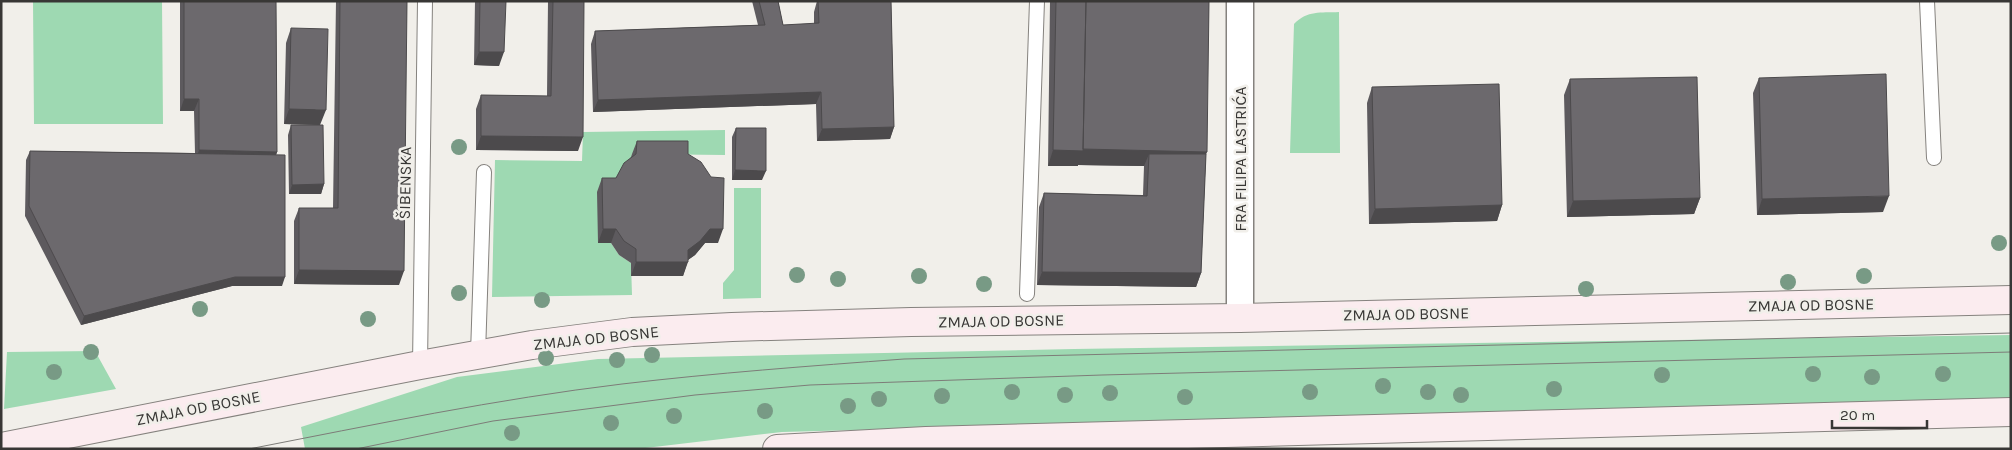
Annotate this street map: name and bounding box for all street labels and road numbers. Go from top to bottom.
street label: FRA FILIPA LASTRIĆA [1231,87,1250,231]
street label: ŠIBENSKA [395,147,415,219]
street label: ZMAJA OD BOSNE [1748,294,1874,316]
street label: ZMAJA OD BOSNE [1343,303,1469,325]
street label: ZMAJA OD BOSNE [938,310,1064,332]
street label: ZMAJA OD BOSNE [532,322,660,354]
street label: ZMAJA OD BOSNE [134,387,262,429]

